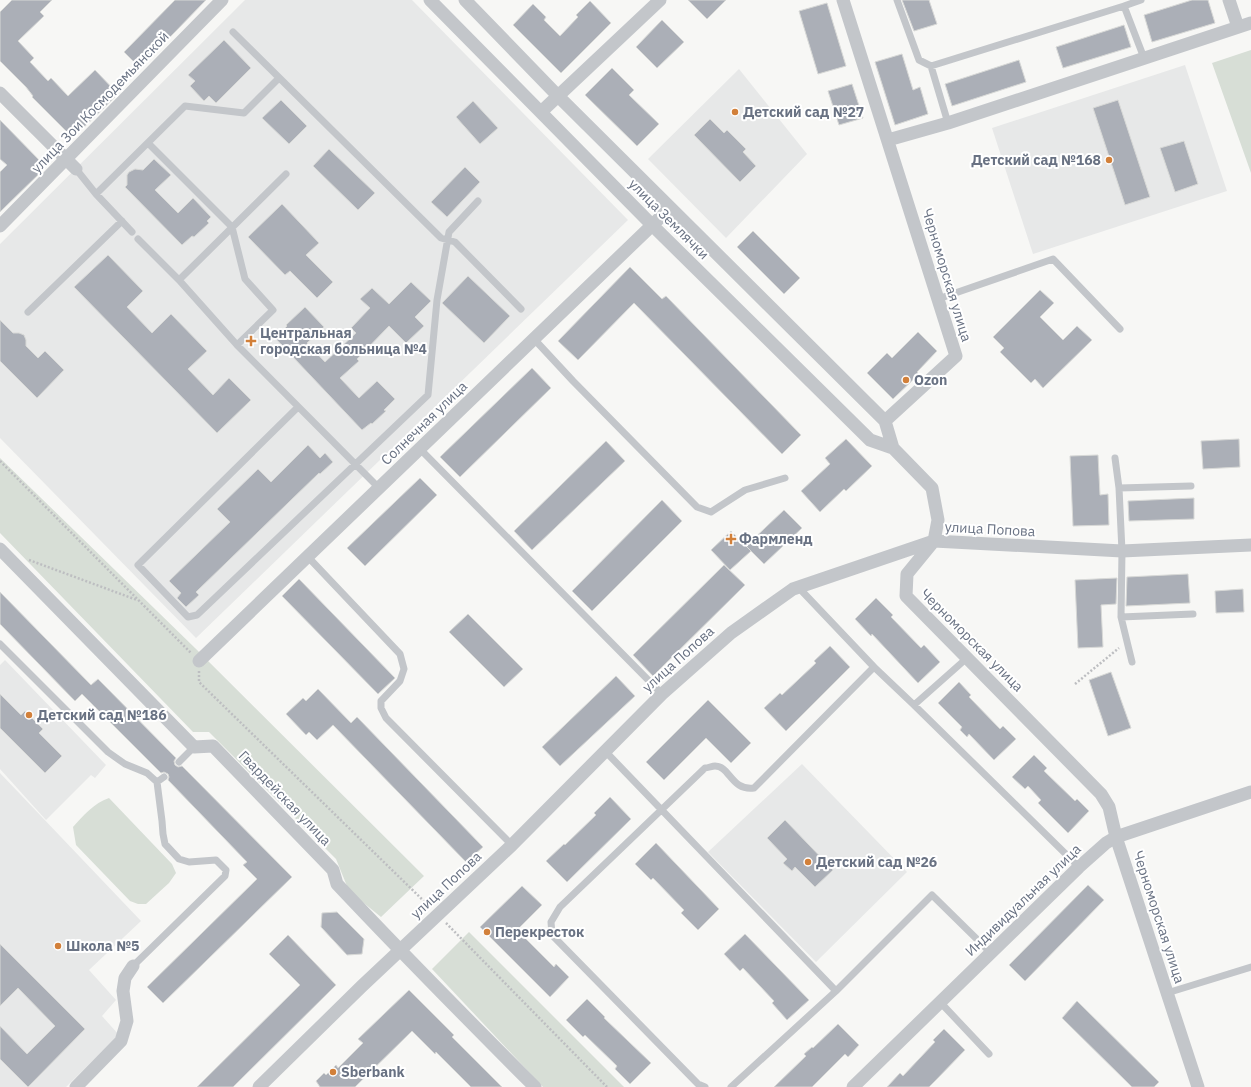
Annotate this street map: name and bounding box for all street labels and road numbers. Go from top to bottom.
street label: улица Зои Космодемьянской [27,27,173,177]
street label: улица Землячки [625,175,713,263]
street label: Черноморская улица [918,206,976,344]
street label: Солнечная улица [377,377,471,469]
street label: улица Попова [944,518,1036,540]
street label: Черноморская улица [917,585,1028,696]
street label: улица Попова [638,622,718,696]
street label: Гвардейская улица [235,747,335,850]
street label: Индивидуальная улица [961,840,1085,960]
street label: улица Попова [407,847,486,923]
street label: Черноморская улица [1129,848,1189,986]

